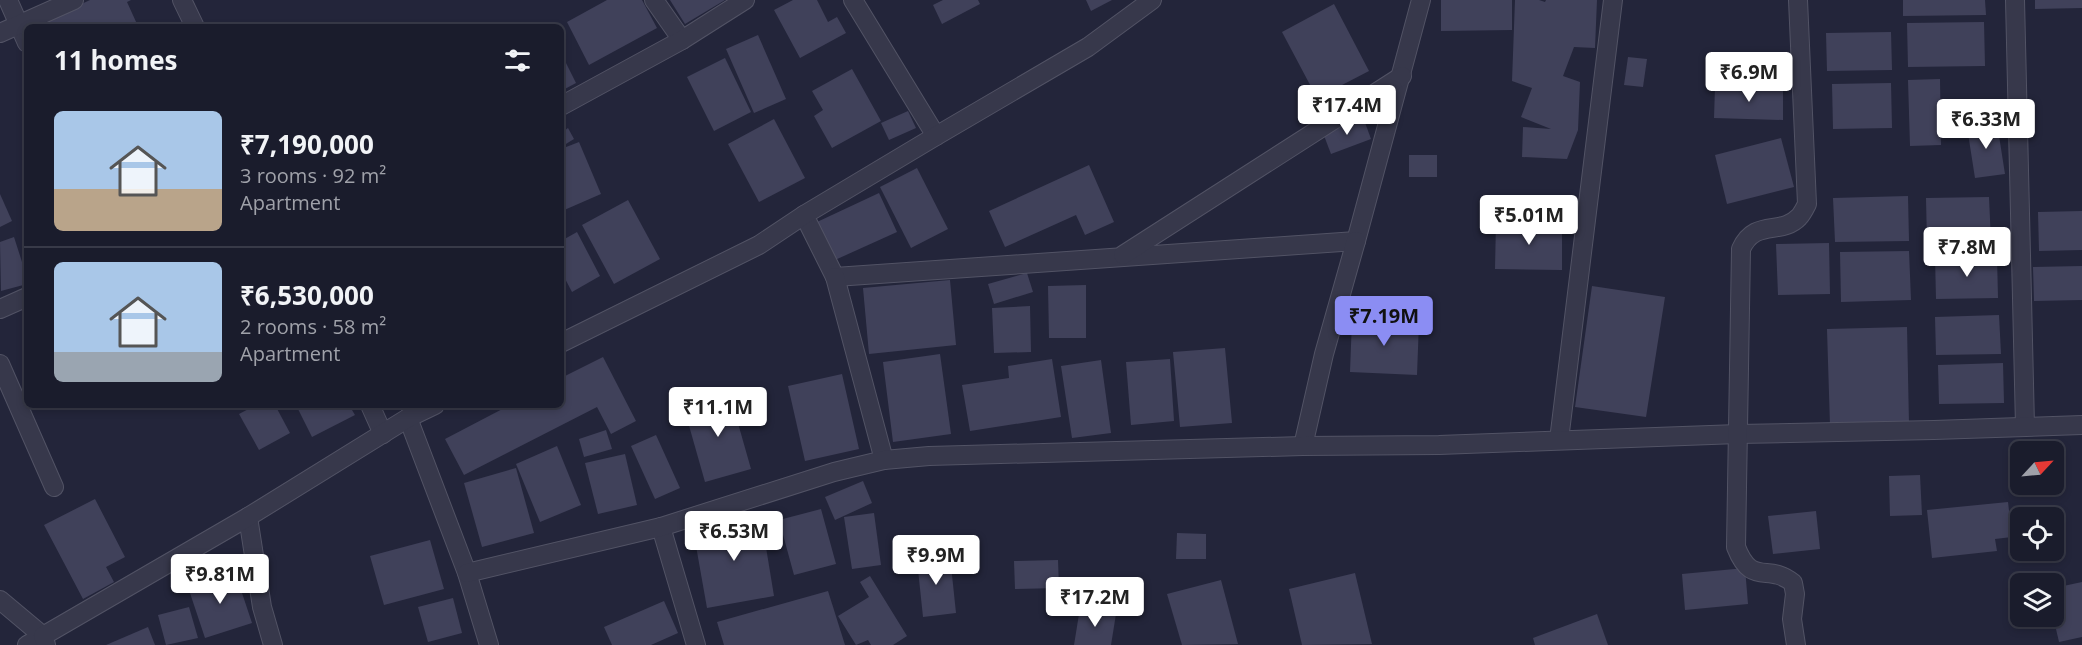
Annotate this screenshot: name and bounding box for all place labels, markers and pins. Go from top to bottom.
pin: ₹6.9M [1707,52,1791,103]
pin: ₹17.4M [1298,85,1396,136]
pin: ₹6.33M [1937,99,2035,150]
pin: ₹5.01M [1480,195,1578,246]
pin: ₹7.8M [1925,227,2009,278]
pin: ₹7.19M [1335,296,1433,347]
pin: ₹11.1M [669,387,767,438]
pin: ₹6.53M [685,511,783,562]
pin: ₹9.9M [894,535,978,586]
pin: ₹9.81M [171,554,269,605]
pin: ₹17.2M [1046,577,1144,628]

